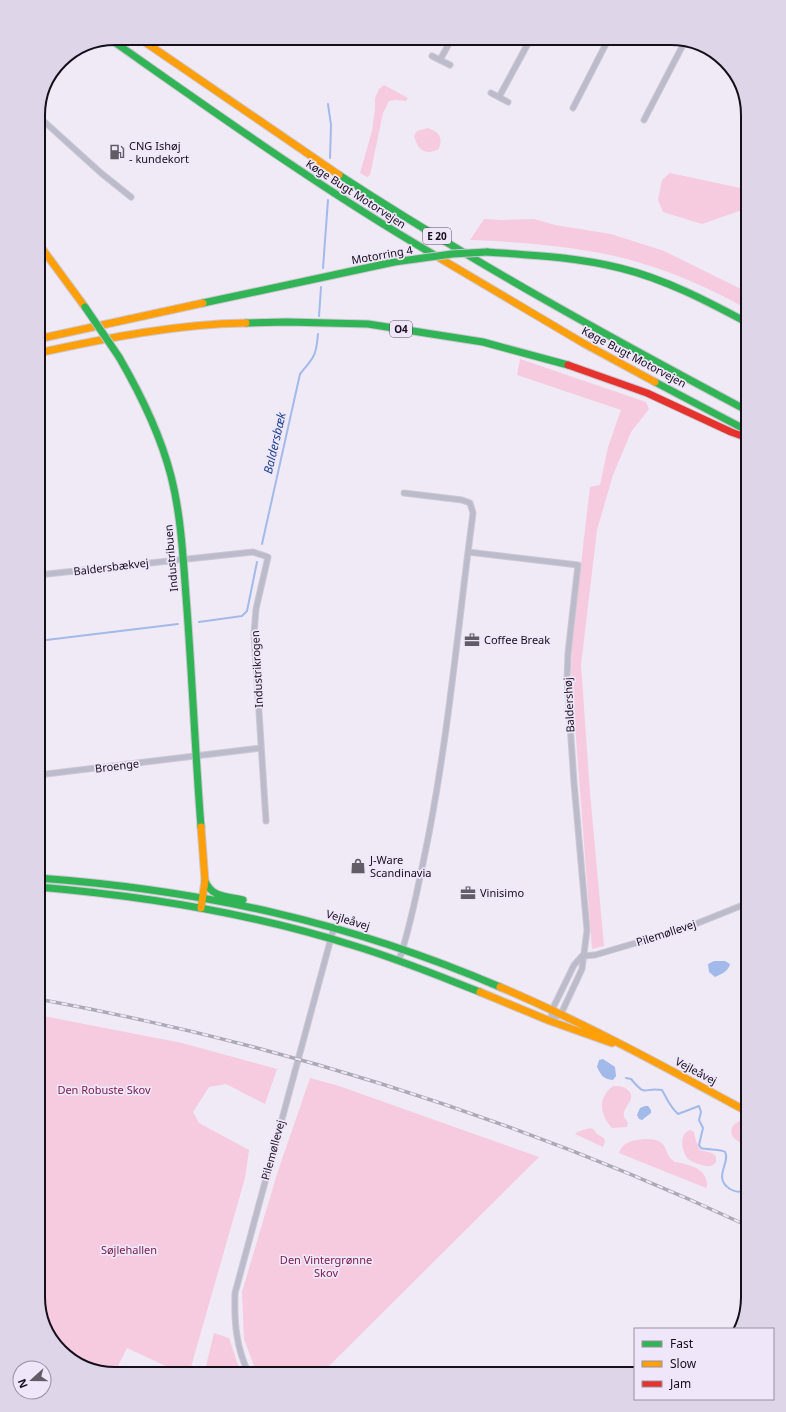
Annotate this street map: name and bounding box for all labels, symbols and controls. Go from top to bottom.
place label: CNG Ishøj - kundekort [129,138,189,166]
fuel station icon: CNG Ishøj - kundekort [108,143,126,161]
street label: Køge Bugt Motorvejen [303,156,409,232]
road number: E 20 [423,228,451,244]
street label: Motorring 4 [350,242,414,267]
road number: O4 [390,321,412,337]
street label: Køge Bugt Motorvejen [579,323,689,390]
water label: Baldersbæk [259,409,290,475]
street label: Industribuen [160,524,181,592]
street label: Baldersbækvej [72,554,149,579]
street label: Industrikrogen [247,630,266,708]
office icon: Coffee Break [463,631,481,649]
place label: Coffee Break [484,632,550,647]
street label: Baldershøj [560,677,577,733]
street label: Broenge [94,755,140,776]
place label: J-Ware Scandinavia [369,852,431,880]
shop icon: J-Ware Scandinavia [349,857,367,875]
office icon: Vinisimo [459,884,477,902]
place label: Vinisimo [480,885,524,900]
street label: Vejleåvej [324,906,372,933]
street label: Pilemøllevej [634,916,698,949]
street label: Vejleåvej [673,1053,720,1088]
park label: Den Robuste Skov [57,1082,151,1097]
street label: Pilemøllevej [257,1118,288,1182]
park label: Søjlehallen [101,1242,157,1257]
park label: Den Vintergrønne Skov [280,1252,372,1280]
legend [634,1328,774,1400]
text: Fast [670,1335,694,1352]
text: Slow [670,1355,697,1372]
north arrow [12,1360,52,1400]
text: Jam [669,1375,691,1392]
text: N [14,1377,31,1391]

